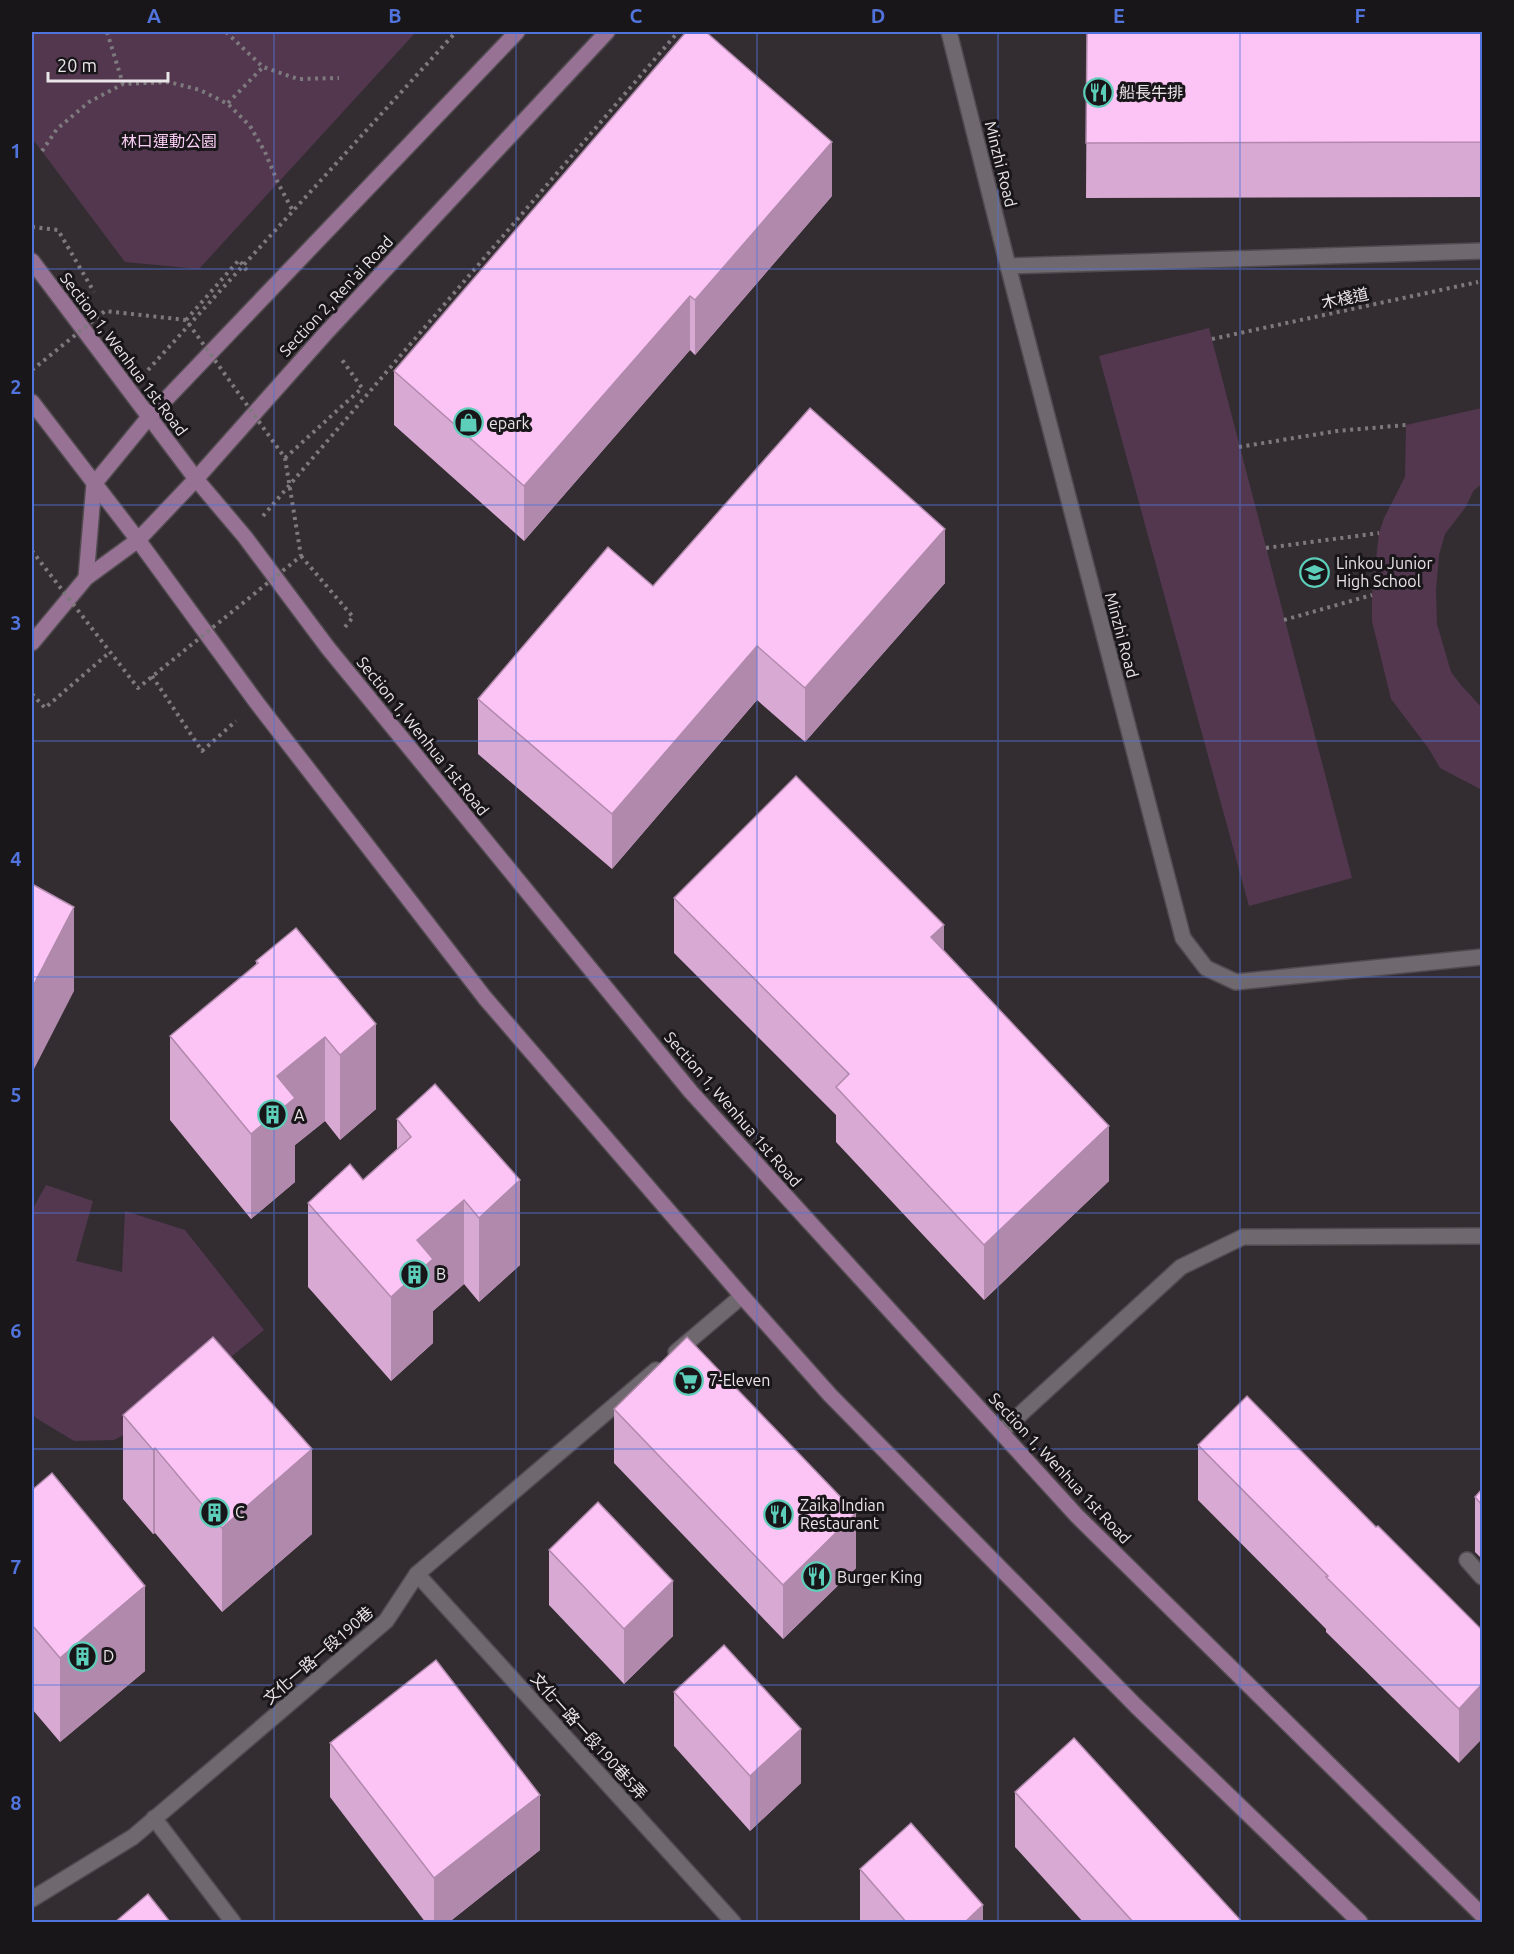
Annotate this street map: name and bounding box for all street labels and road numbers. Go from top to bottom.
street label: Minzhi Road [982,119,1020,209]
street label: Section 2, Ren'ai Road [276,232,396,360]
street label: Section 1, Wenhua 1st Road [57,269,191,439]
street label: 木棧道 [1320,284,1370,312]
street label: Minzhi Road [1102,590,1142,680]
street label: Section 1, Wenhua 1st Road [353,653,493,819]
street label: Section 1, Wenhua 1st Road [661,1028,805,1190]
street label: Section 1, Wenhua 1st Road [986,1389,1134,1547]
street label: 文化一路一段190巷 [260,1603,376,1707]
street label: 文化一路一段190巷5弄 [527,1669,651,1803]

